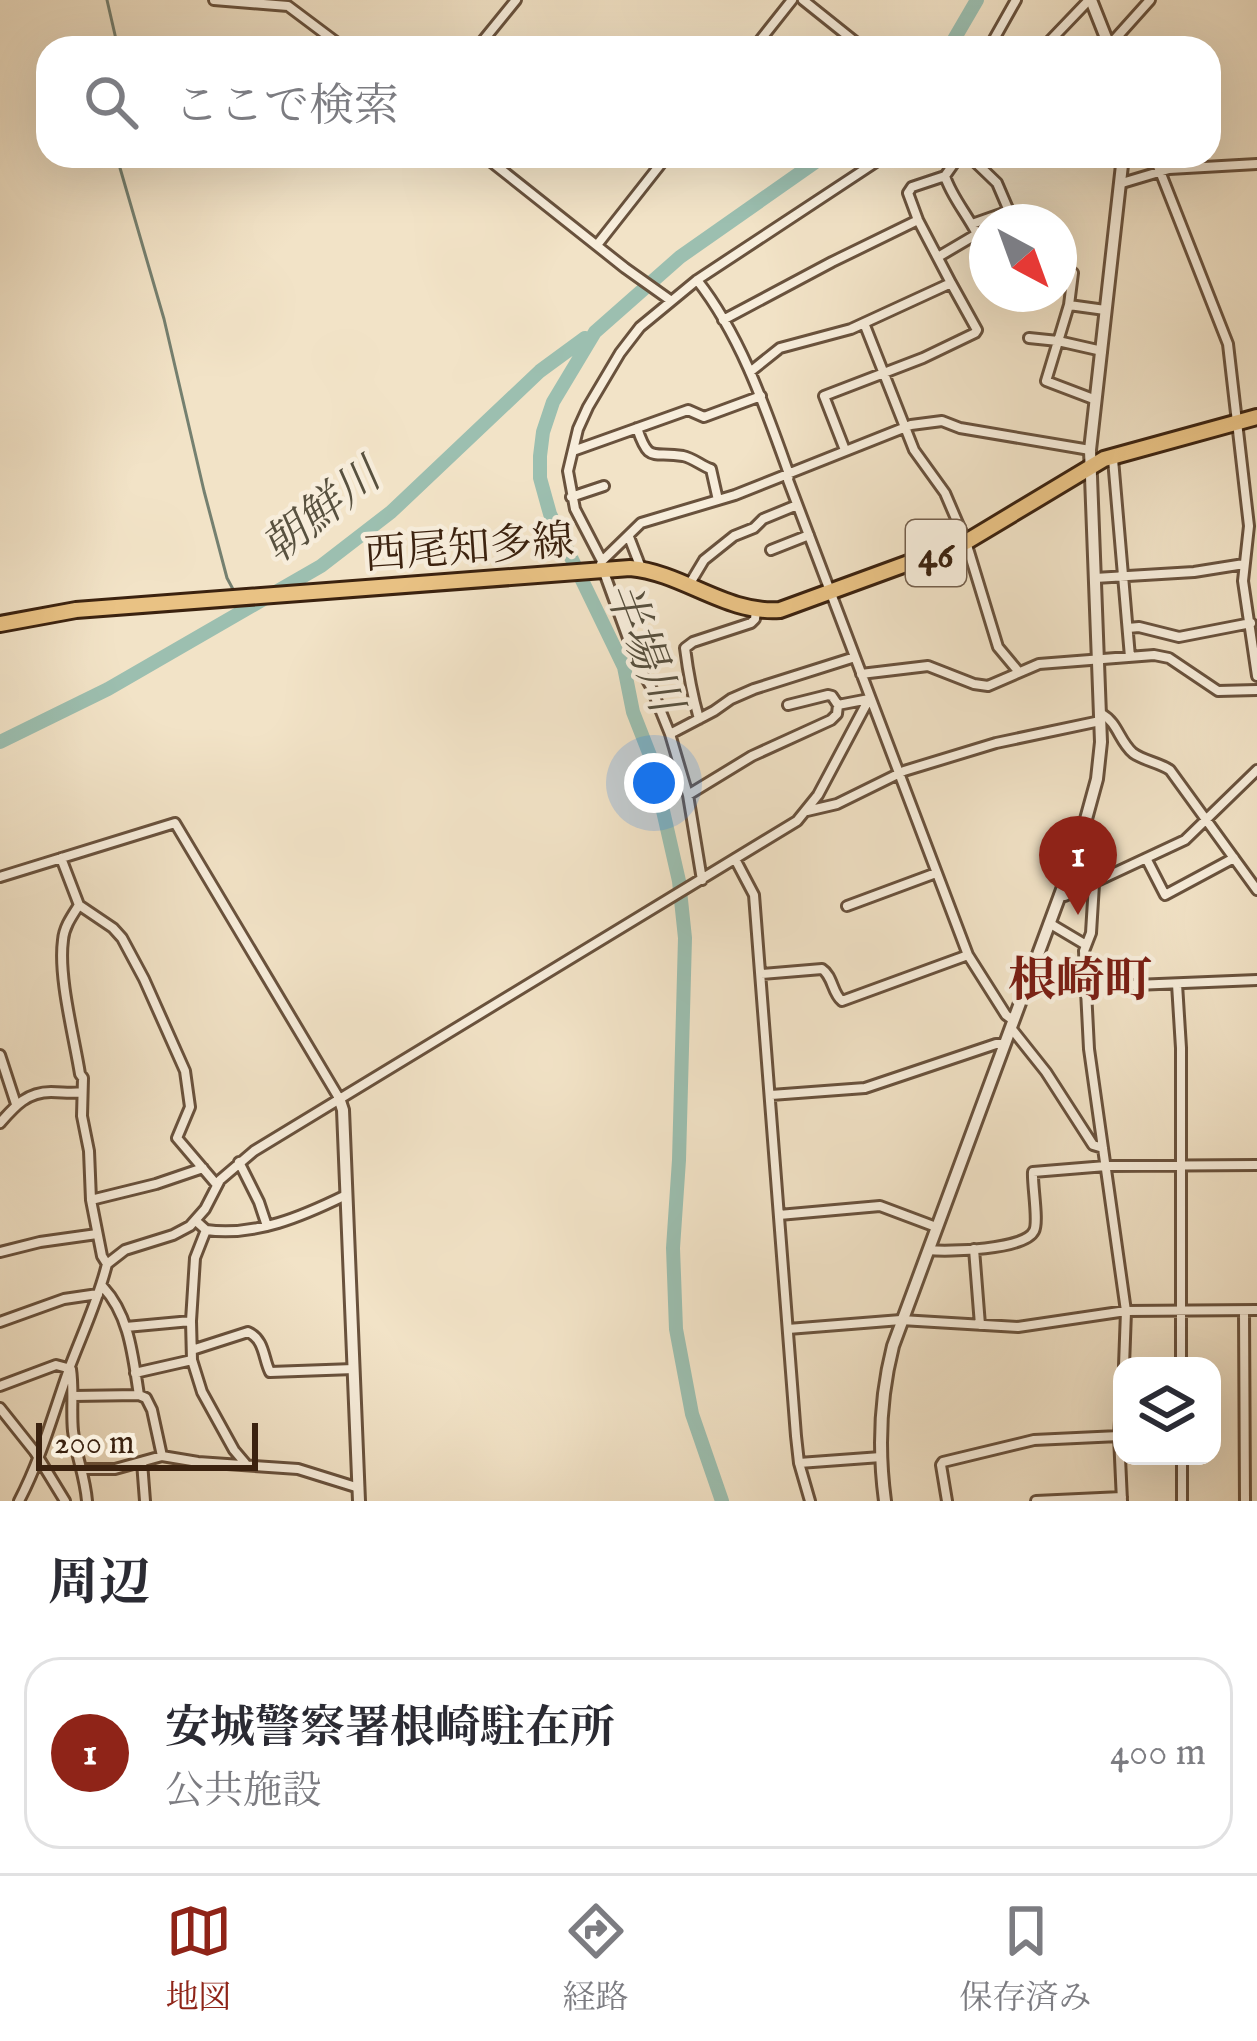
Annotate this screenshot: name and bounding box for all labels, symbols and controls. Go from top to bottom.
search box [36,36,1221,168]
icon: search [78,69,144,135]
text: ここで検索 [174,79,399,136]
north arrow [969,204,1077,312]
water label: 朝鮮川 [251,446,397,577]
street label: 西尾知多線 [363,516,576,583]
road number: 46 [906,520,966,586]
water label: 半場川 [591,574,694,725]
your location [624,753,684,813]
pin: 1 [1039,816,1117,915]
district label: 根崎町 [1008,953,1152,1013]
map controls [1113,1357,1221,1465]
button: layers [1113,1357,1221,1465]
scale bar [36,1417,258,1470]
text: 200 m [54,1423,135,1465]
text: 周辺 [48,1553,150,1618]
text: 安城警察署根崎駐在所 [165,1701,615,1758]
text: 1 [83,1729,97,1778]
text: 400 m [1110,1729,1206,1778]
text: 公共施設 [165,1768,321,1817]
tab: 地図 [166,1898,232,2020]
tab: 経路 [563,1898,629,2020]
tab: 保存済み [960,1898,1092,2020]

